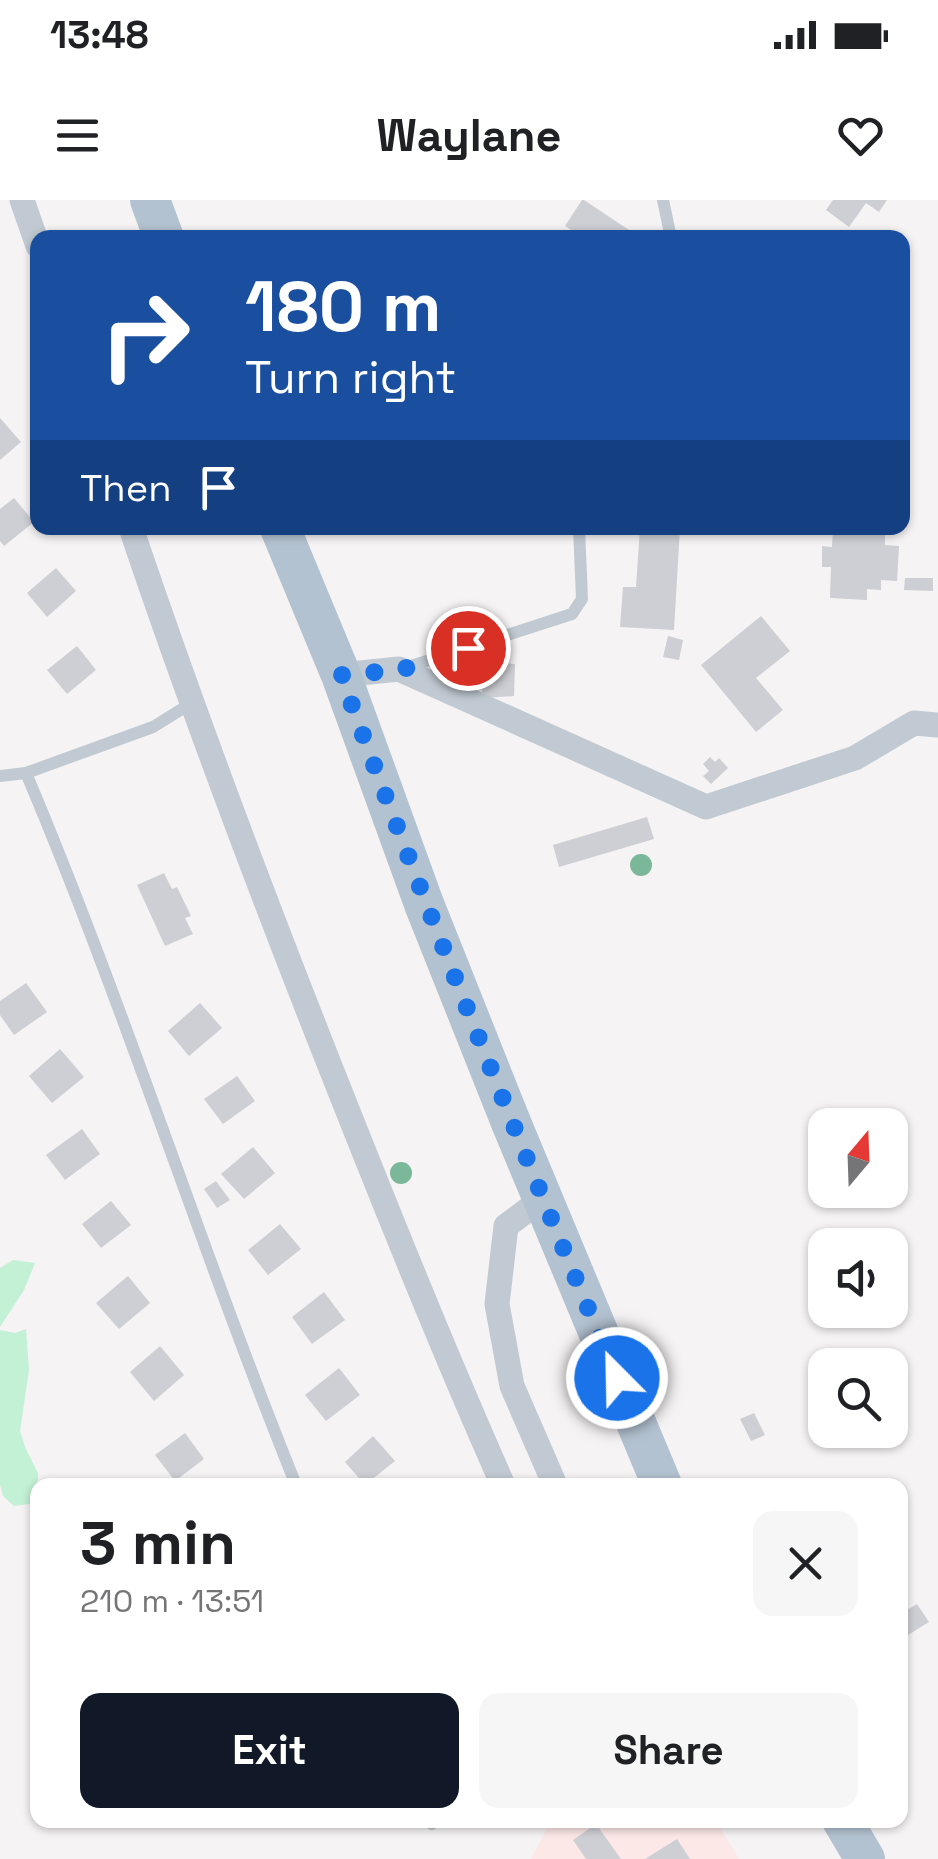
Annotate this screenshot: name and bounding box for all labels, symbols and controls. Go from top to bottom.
text: 13:48 [50,11,149,59]
text: Waylane [377,107,561,164]
icon: menu [50,108,105,163]
icon: heart [833,108,888,163]
text: 180 m [245,262,442,351]
icon: right [80,270,210,400]
text: Turn right [245,349,456,406]
icon: arrive [191,460,246,515]
text: Then [80,464,171,512]
pin [426,606,511,691]
icon: arrive [441,621,496,676]
north arrow [808,1108,908,1208]
map controls [808,1108,908,1448]
button: sound [808,1228,908,1328]
position arrow [565,1326,669,1430]
button: search [808,1348,908,1448]
text: 3 min [80,1505,236,1582]
button: close [753,1511,858,1616]
text: 210 m · 13:51 [80,1581,264,1621]
button: Exit [80,1693,459,1808]
button: Share [479,1693,858,1808]

